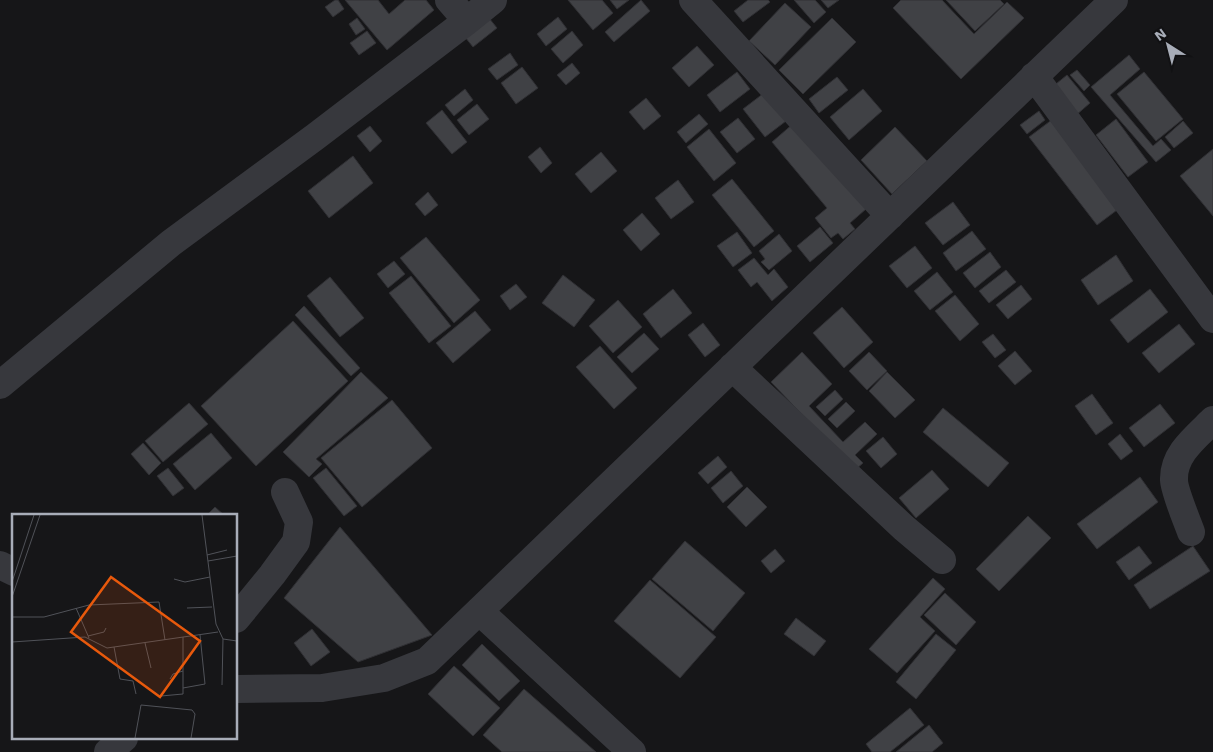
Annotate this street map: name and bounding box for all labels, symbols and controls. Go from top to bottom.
north arrow [1143,20,1193,70]
text: N [1151,25,1169,44]
inset map [12,514,238,740]

